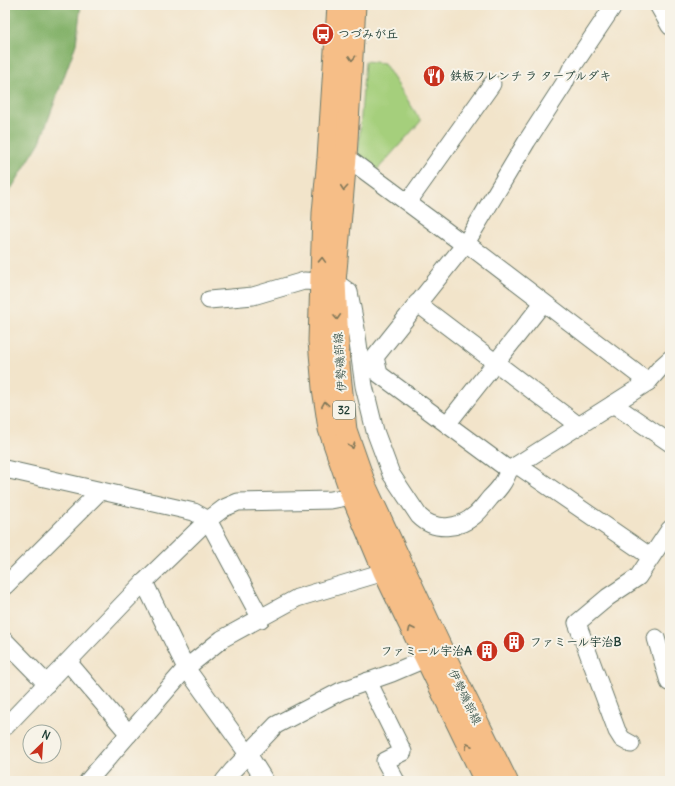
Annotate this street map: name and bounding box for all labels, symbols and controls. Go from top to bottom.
bus stop icon: つづみが丘 [310,21,336,47]
place label: つづみが丘 [338,26,398,41]
one-way arrow [347,55,356,61]
restaurant icon: 鉄板フレンチ ラ ターブルダキ [421,63,447,89]
place label: 鉄板フレンチ ラ ターブルダキ [450,68,611,83]
one-way arrow [339,185,348,191]
one-way arrow [317,257,326,263]
one-way arrow [332,314,341,320]
street label: 伊勢磯部線 [330,332,349,392]
one-way arrow [321,400,330,407]
road number: 32 [333,401,355,419]
one-way arrow [347,442,355,449]
one-way arrow [408,626,416,633]
building icon: ファミール宇治B [501,629,527,655]
place label: ファミール宇治B [530,634,622,649]
building icon: ファミール宇治A [474,638,500,664]
place label: ファミール宇治A [381,643,472,658]
street label: 伊勢磯部線 [446,667,485,727]
north arrow [22,724,62,764]
text: N [40,727,53,743]
one-way arrow [465,743,473,750]

